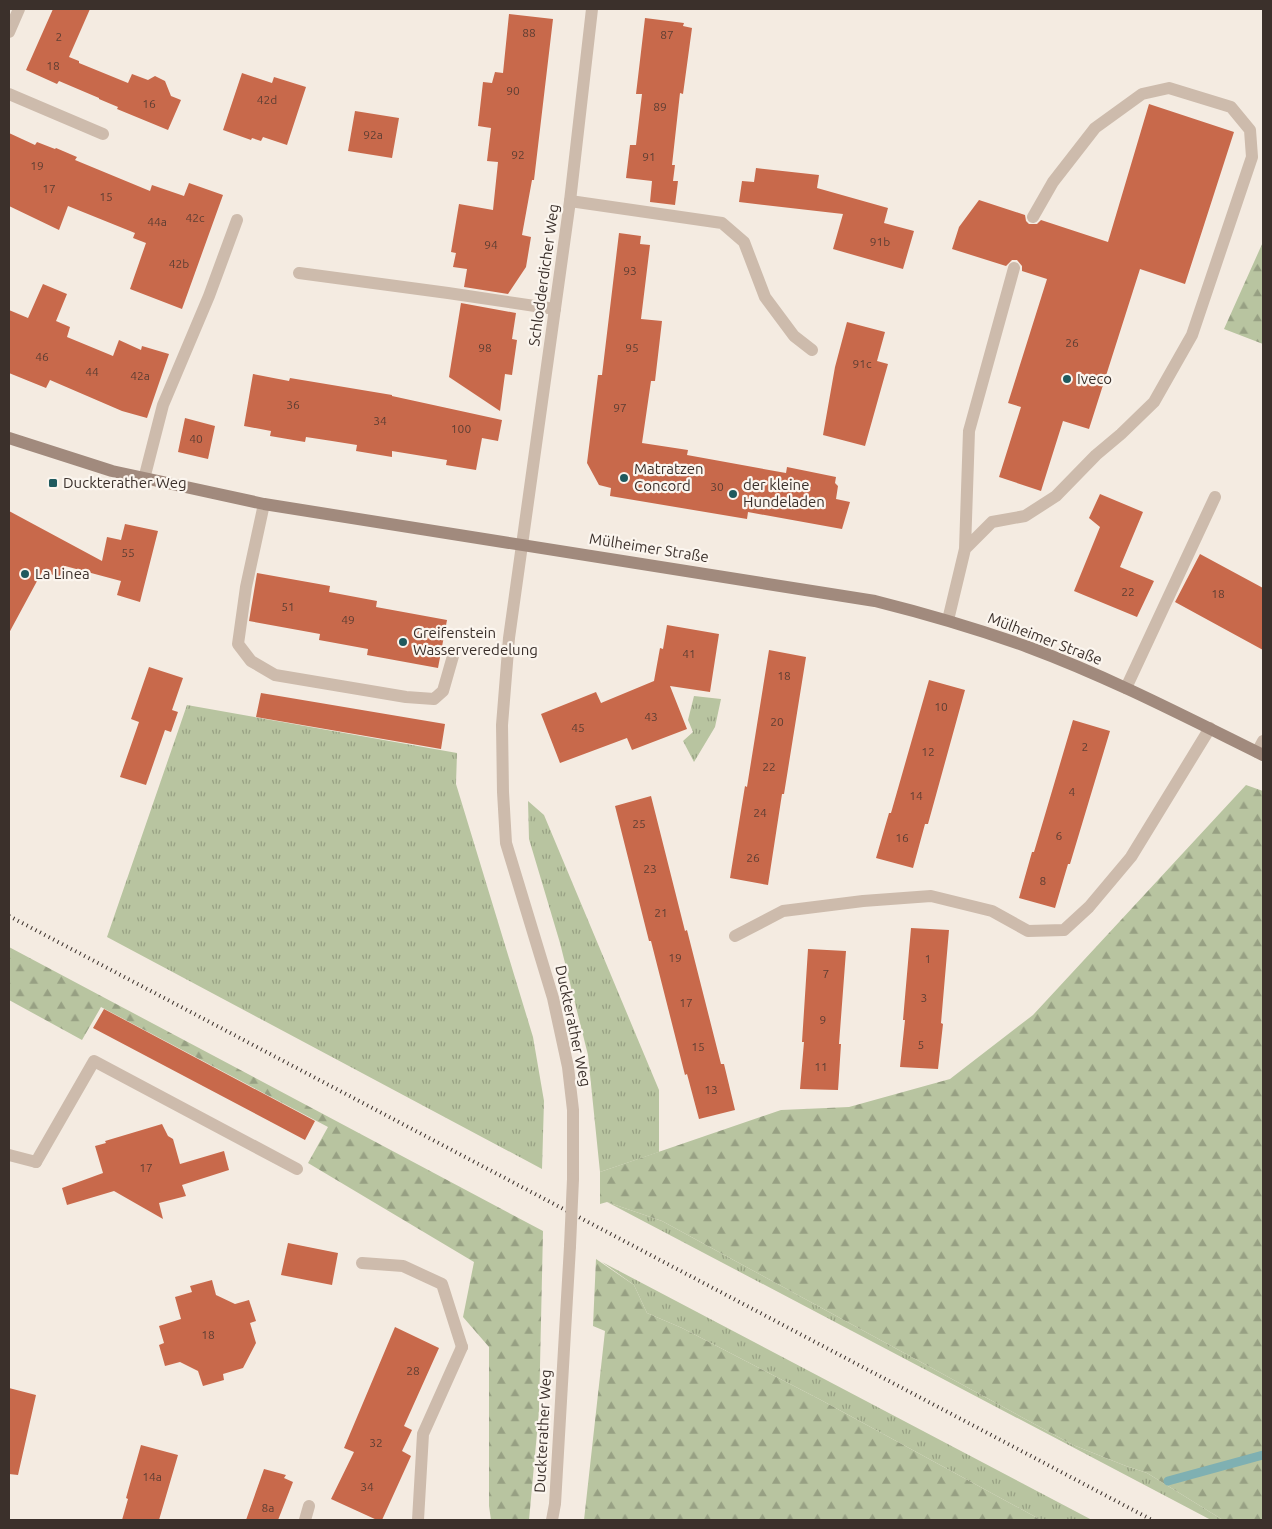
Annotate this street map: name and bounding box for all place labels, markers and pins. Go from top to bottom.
place label: Iveco [1077,370,1112,387]
marker: Iveco [1061,373,1073,385]
place label: Matratzen Concord [634,460,704,494]
marker: Matratzen Concord [618,472,630,484]
place label: Duckterather Weg [63,474,187,491]
place label: der kleine Hundeladen [743,476,825,510]
marker: Duckterather Weg [47,477,59,489]
marker: der kleine Hundeladen [727,488,739,500]
place label: La Linea [35,565,90,582]
marker: La Linea [19,568,31,580]
place label: Greifenstein Wasserveredelung [413,624,538,658]
marker: Greifenstein Wasserveredelung [397,636,409,648]

